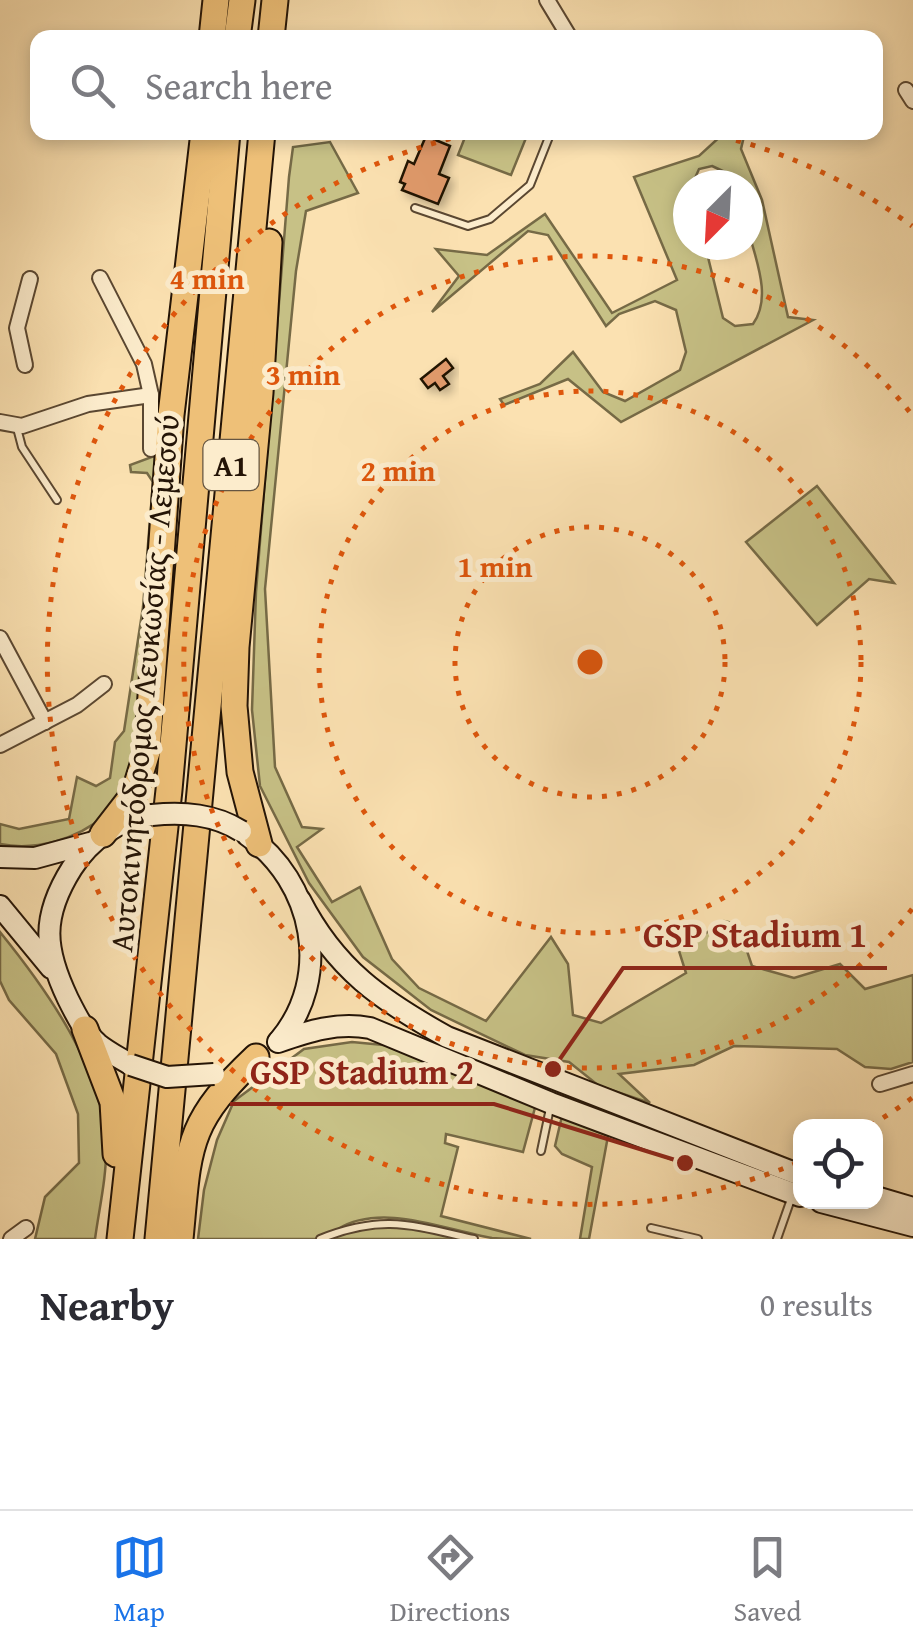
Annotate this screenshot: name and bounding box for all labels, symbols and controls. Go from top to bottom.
search box [30,30,883,140]
text: Search here [145,57,333,113]
icon: search [65,58,120,113]
north arrow [673,170,763,260]
text: 4 min [170,256,245,300]
text: 3 min [266,352,341,396]
street label: Αυτοκινητόδρομος Λευκωσίας - Λεμεσού [97,412,191,954]
road number: A1 [204,440,258,490]
text: 2 min [361,448,436,492]
text: 1 min [458,544,533,588]
centre of rings [572,644,608,680]
callout: GSP Stadium 1 [623,903,887,968]
text: GSP Stadium 1 [643,909,867,960]
callout: GSP Stadium 2 [230,1039,494,1104]
text: GSP Stadium 2 [250,1046,474,1097]
map controls [793,1119,883,1209]
button: locate [793,1119,883,1209]
text: Nearby [40,1274,174,1335]
text: 0 results [760,1281,873,1328]
tab: Map [112,1530,167,1631]
tab: Directions [390,1530,510,1631]
tab: Saved [734,1530,801,1631]

